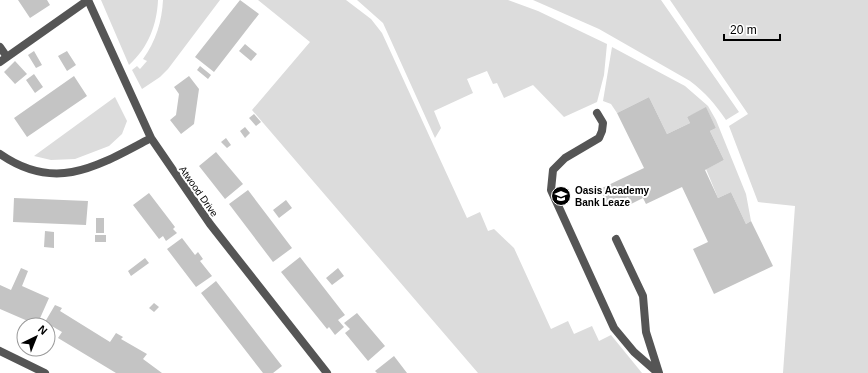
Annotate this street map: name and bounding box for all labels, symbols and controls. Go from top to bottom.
scale bar [724,16,780,42]
text: 20 m [730,23,757,37]
street label: Atwood Drive [177,164,220,219]
school or university icon: Oasis Academy Bank Leaze [550,185,572,207]
place label: Oasis Academy Bank Leaze [575,185,650,208]
north arrow [16,317,56,357]
text: N [36,323,50,337]

